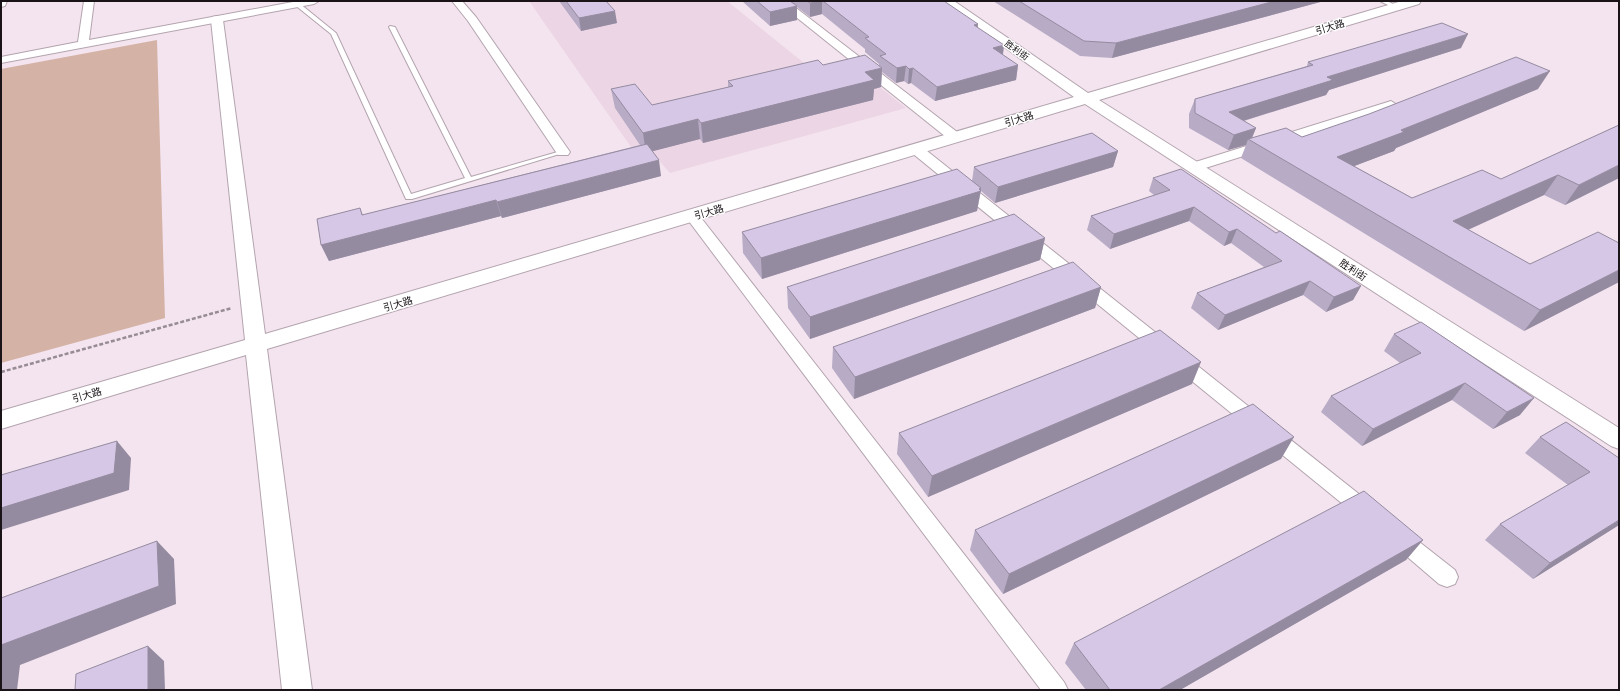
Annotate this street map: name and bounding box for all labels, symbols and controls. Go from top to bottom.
street label: 引大路 [1314,16,1346,38]
street label: 胜利街 [1003,38,1031,62]
street label: 引大路 [1003,108,1035,130]
street label: 引大路 [693,202,725,222]
street label: 胜利街 [1337,256,1369,284]
street label: 引大路 [382,294,414,314]
street label: 引大路 [71,385,103,405]

